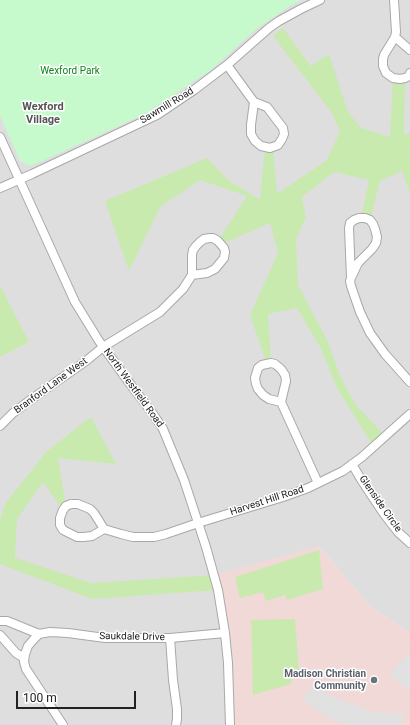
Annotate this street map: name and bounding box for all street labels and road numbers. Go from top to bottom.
street label: Sawmill Road [138,85,196,127]
street label: North Westfield Road [100,346,166,430]
street label: Branford Lane West [12,355,90,417]
street label: Glenside Circle [356,473,404,535]
street label: Harvest Hill Road [229,483,305,519]
street label: Saukdale Drive [99,630,165,644]

